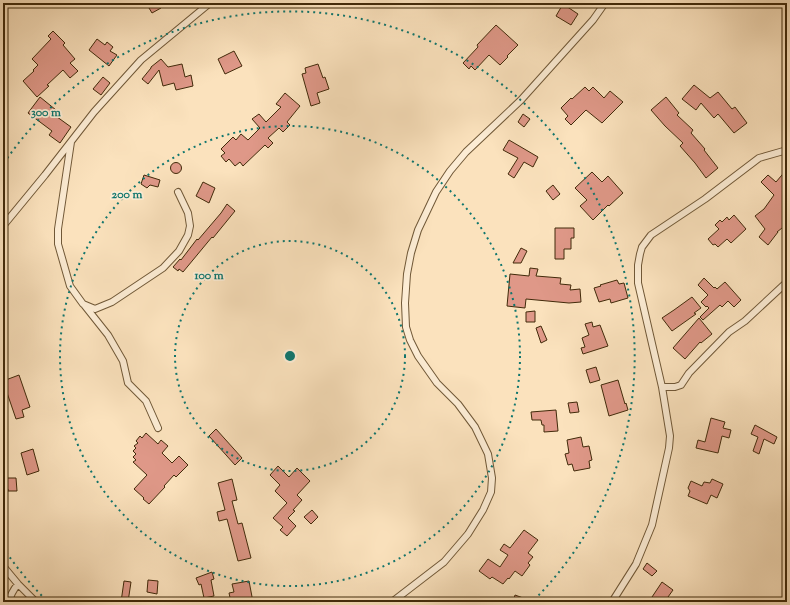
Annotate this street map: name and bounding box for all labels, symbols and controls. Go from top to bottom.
text: 300 m [31,104,61,122]
text: 200 m [112,186,142,204]
text: 100 m [193,267,224,285]
centre of rings [283,349,297,363]

